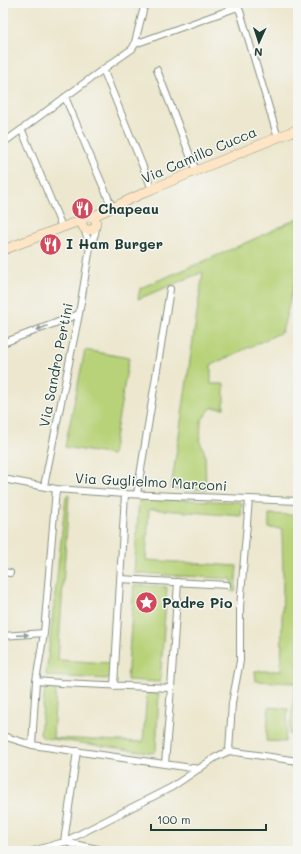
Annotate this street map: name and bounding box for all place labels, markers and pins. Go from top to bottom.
restaurant icon: Chapeau [69,196,95,222]
place label: Chapeau [98,199,159,218]
restaurant icon: I Ham Burger [37,231,63,257]
place label: I Ham Burger [66,234,163,253]
place icon: Padre Pio [134,590,160,616]
place label: Padre Pio [162,593,233,612]

